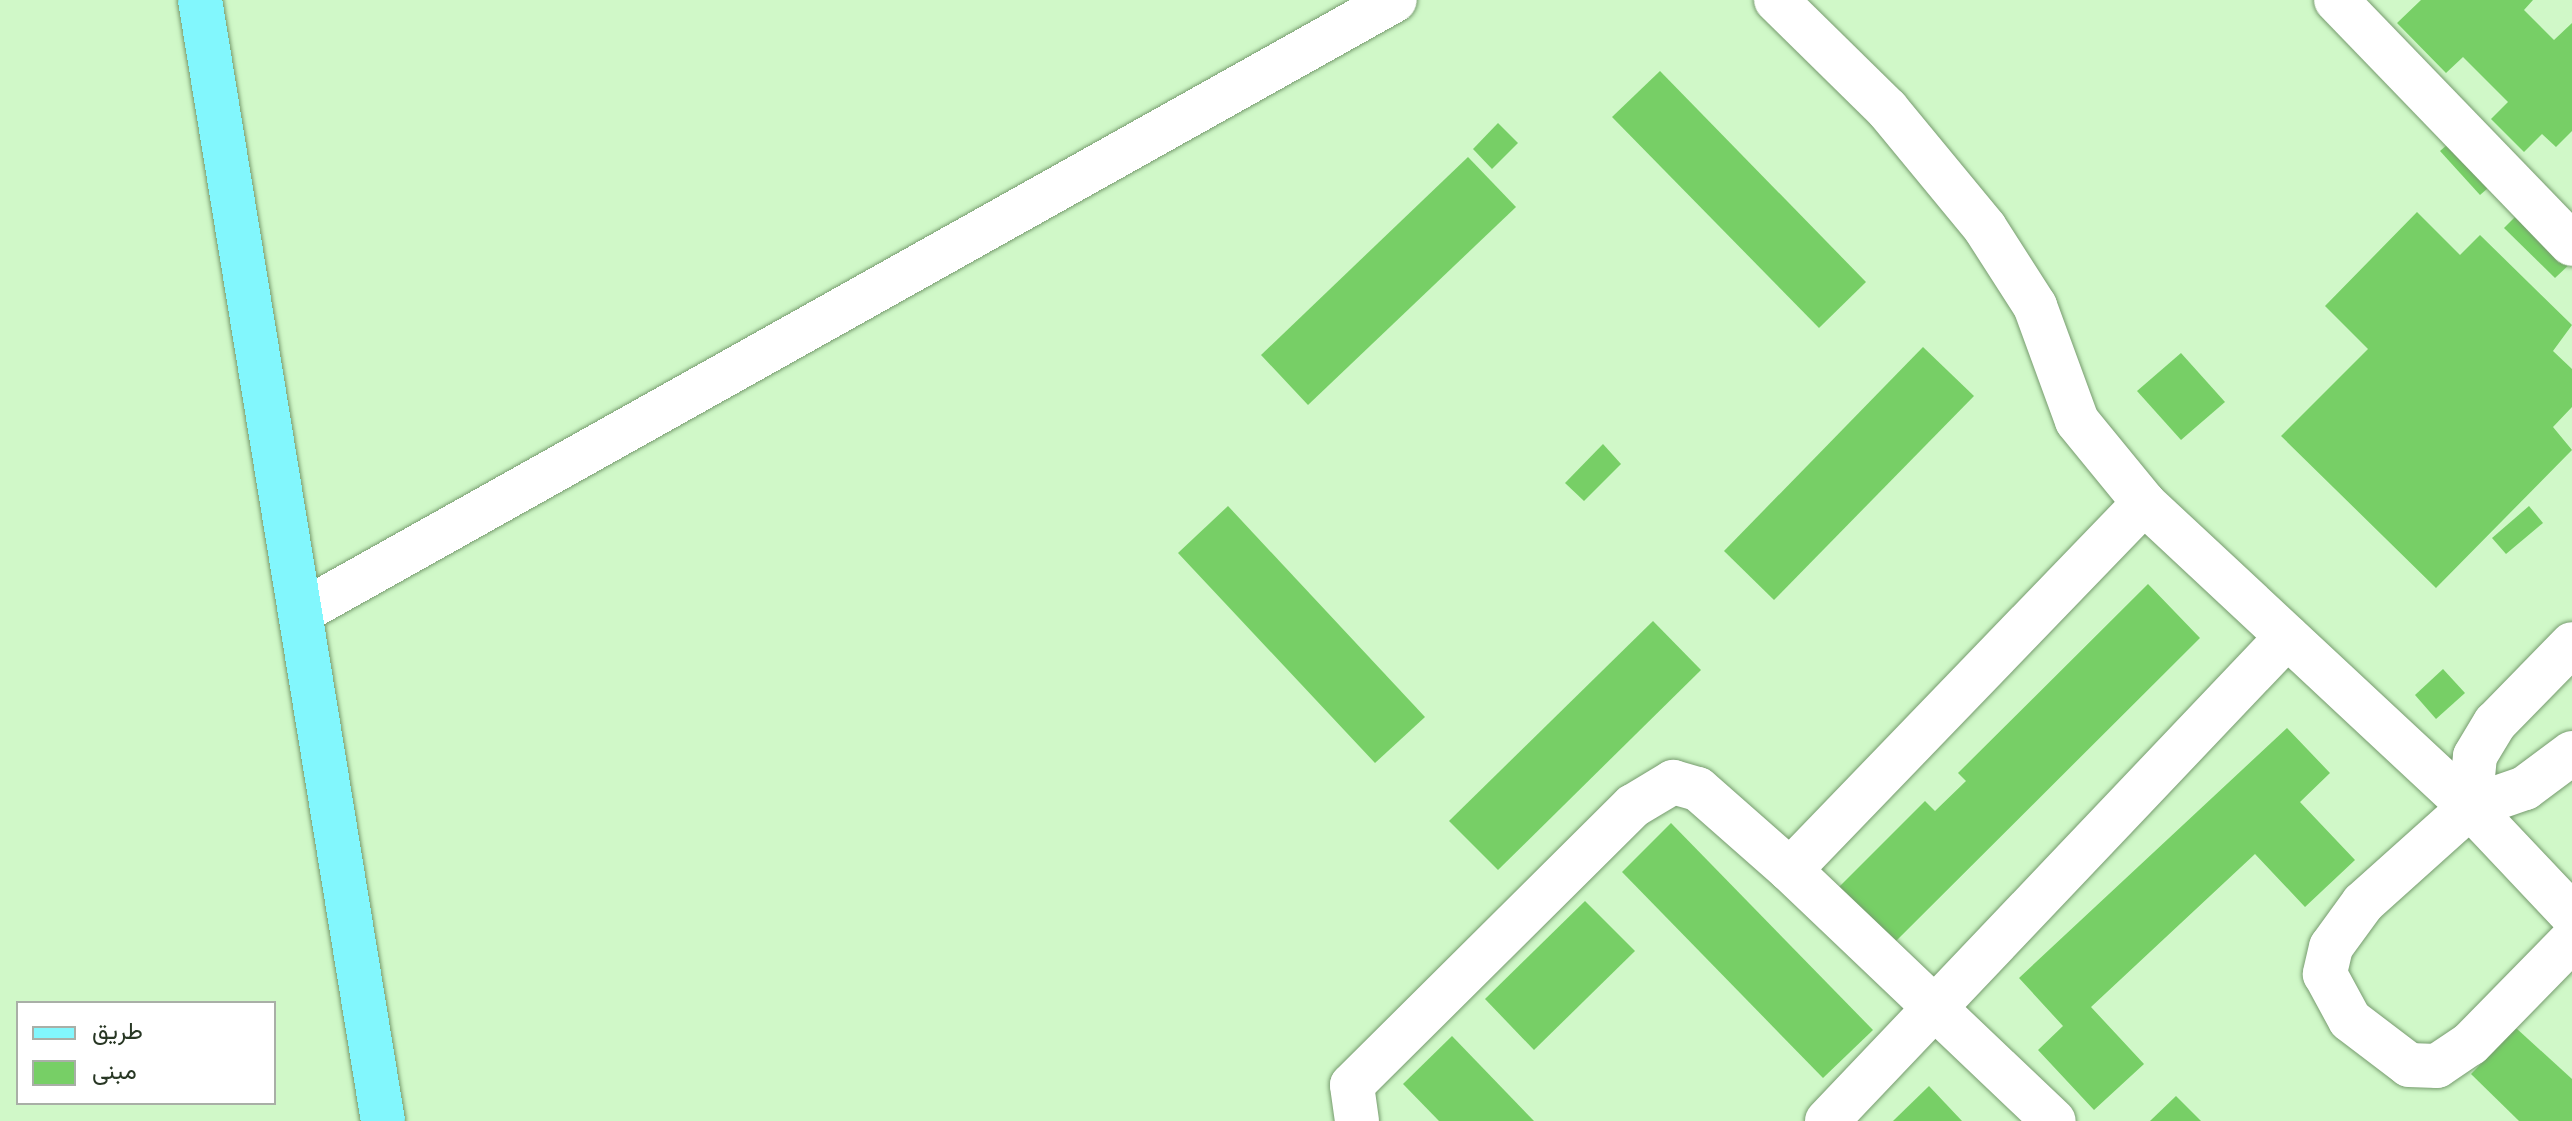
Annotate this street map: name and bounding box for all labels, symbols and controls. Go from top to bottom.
legend [16,1001,276,1105]
text: طريق [92,1018,143,1048]
text: مبنى [92,1058,137,1088]

